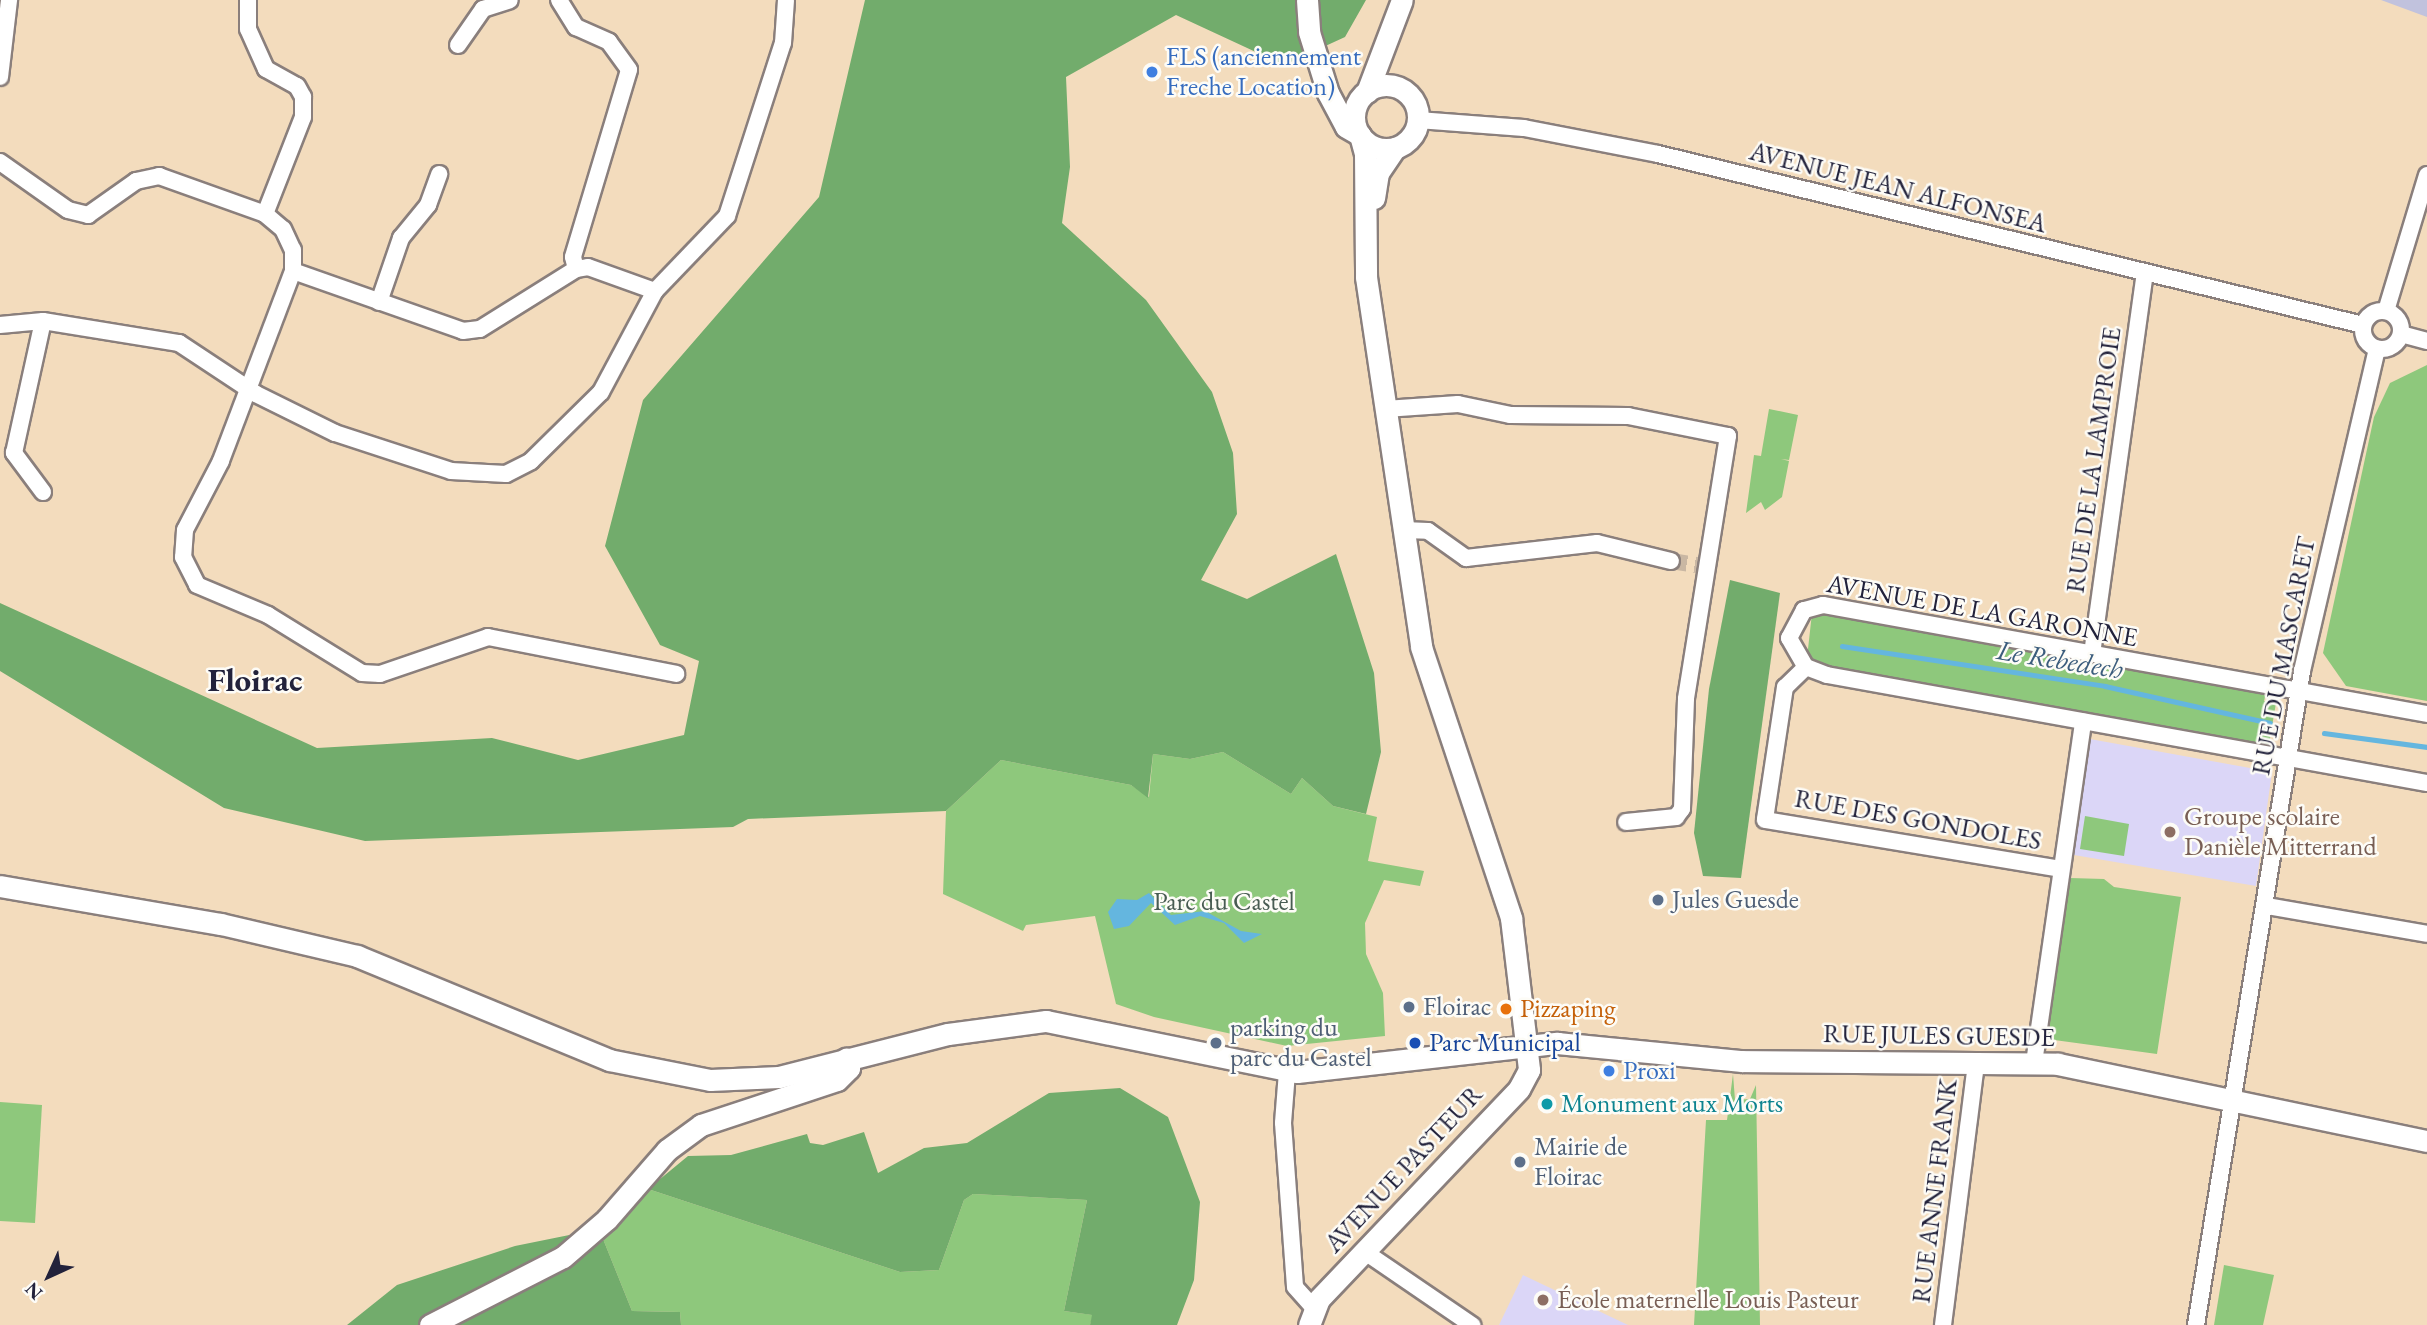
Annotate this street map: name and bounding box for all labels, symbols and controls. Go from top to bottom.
place label: FLS (anciennement Freche Location) [1166,41,1361,102]
marker: FLS (anciennement Freche Location) [1144,64,1160,80]
street label: AVENUE JEAN ALFONSEA [1746,136,2050,240]
street label: RUE DE LA LAMPROIE [2060,325,2128,595]
street label: RUE DU MASCARET [2246,534,2322,778]
street label: AVENUE DE LA GARONNE [1824,568,2140,654]
water label: Le Rebedech [1994,632,2126,686]
district label: Floirac [208,660,302,700]
street label: RUE DES GONDOLES [1792,783,2044,857]
place label: Groupe scolaire Danièle Mitterrand [2184,801,2377,862]
marker: Groupe scolaire Danièle Mitterrand [2162,824,2178,840]
place label: Jules Guesde [1672,884,1799,916]
park label: Parc du Castel [1153,886,1295,918]
marker: Jules Guesde [1650,892,1666,908]
place label: Floirac [1423,991,1491,1023]
place label: Pizzaping [1520,993,1616,1025]
marker: Floirac [1401,999,1417,1015]
marker: Pizzaping [1498,1001,1514,1017]
place label: parking du parc du Castel [1230,1012,1372,1074]
street label: RUE JULES GUESDE [1823,1018,2055,1054]
place label: Parc Municipal [1429,1027,1581,1059]
marker: parking du parc du Castel [1208,1035,1224,1051]
marker: Parc Municipal [1407,1035,1423,1051]
place label: Proxi [1623,1055,1676,1087]
marker: Proxi [1601,1063,1617,1079]
street label: RUE ANNE FRANK [1906,1077,1964,1305]
street label: AVENUE PASTEUR [1318,1079,1490,1259]
place label: Monument aux Morts [1561,1088,1783,1120]
marker: Monument aux Morts [1539,1096,1555,1112]
place label: Mairie de Floirac [1534,1131,1627,1192]
marker: Mairie de Floirac [1512,1154,1528,1170]
north arrow [14,1241,84,1311]
text: N [20,1277,48,1305]
place label: École maternelle Louis Pasteur [1557,1284,1859,1316]
marker: École maternelle Louis Pasteur [1535,1292,1551,1308]

